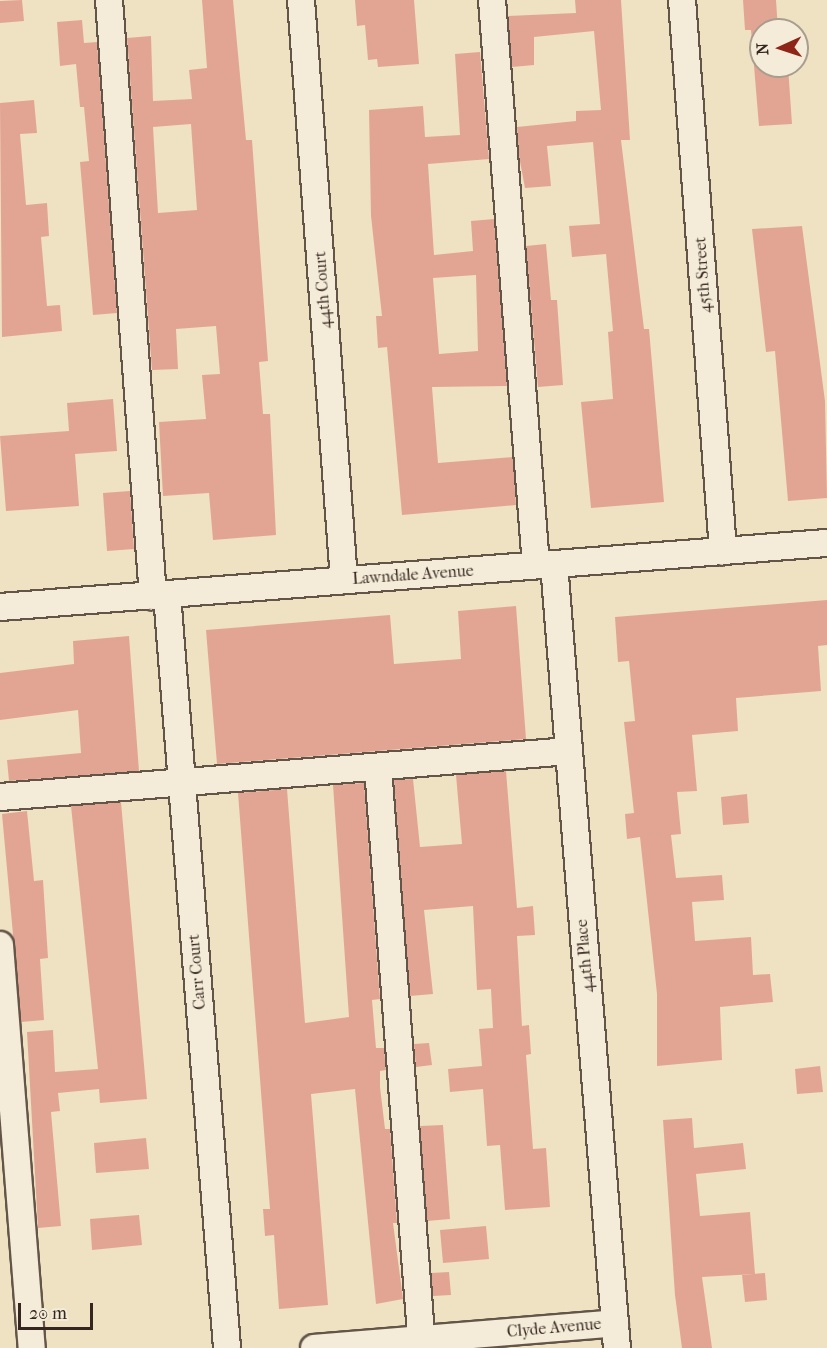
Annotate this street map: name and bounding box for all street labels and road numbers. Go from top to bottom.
street label: 45th Street [691,236,715,314]
street label: 44th Court [311,251,335,329]
street label: Lawndale Avenue [352,561,474,589]
street label: 44th Place [572,919,598,993]
street label: Carr Court [184,934,210,1010]
street label: Clyde Avenue [506,1314,602,1342]

